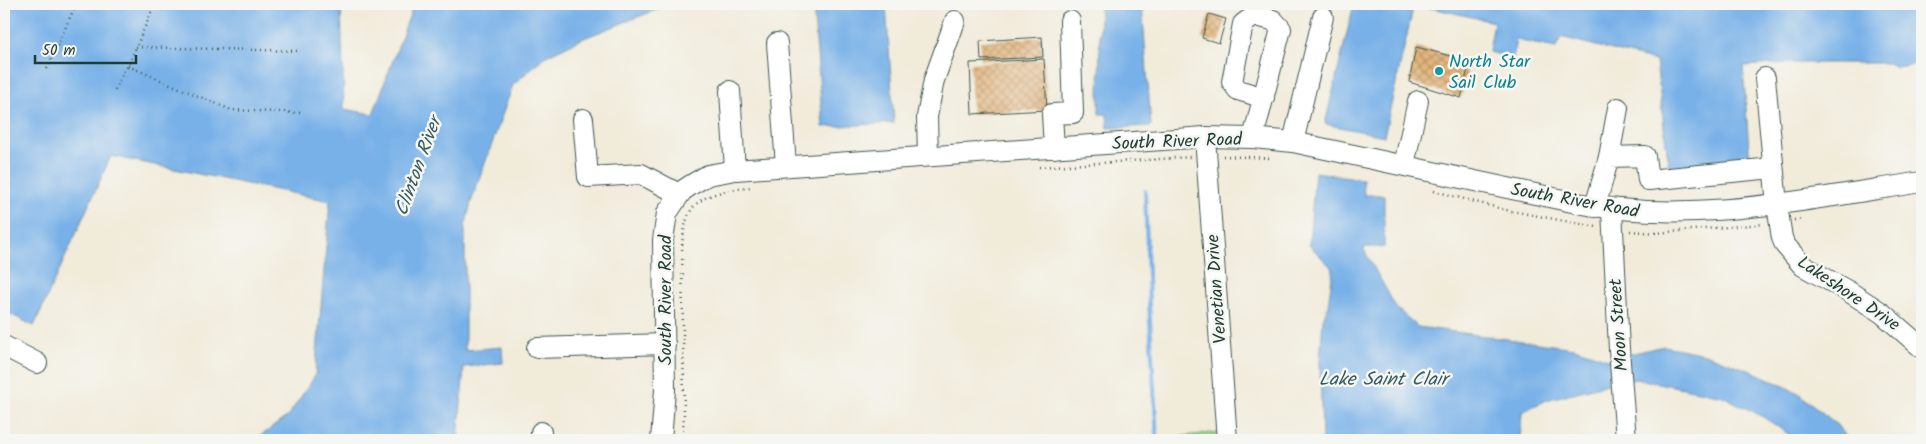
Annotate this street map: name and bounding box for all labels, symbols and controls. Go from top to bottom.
scale bar [35,32,136,64]
text: 50 m [42,39,76,63]
place label: North Star Sail Club [1449,48,1531,98]
marker: North Star Sail Club [1433,65,1445,77]
water label: Clinton River [387,110,452,220]
street label: South River Road [1112,126,1244,159]
street label: South River Road [1508,176,1642,227]
street label: Venetian Drive [1199,233,1236,344]
street label: South River Road [652,234,681,365]
street label: Lakeshore Drive [1791,249,1906,340]
street label: Moon Street [1602,276,1637,372]
water label: Lake Saint Clair [1319,365,1451,395]

